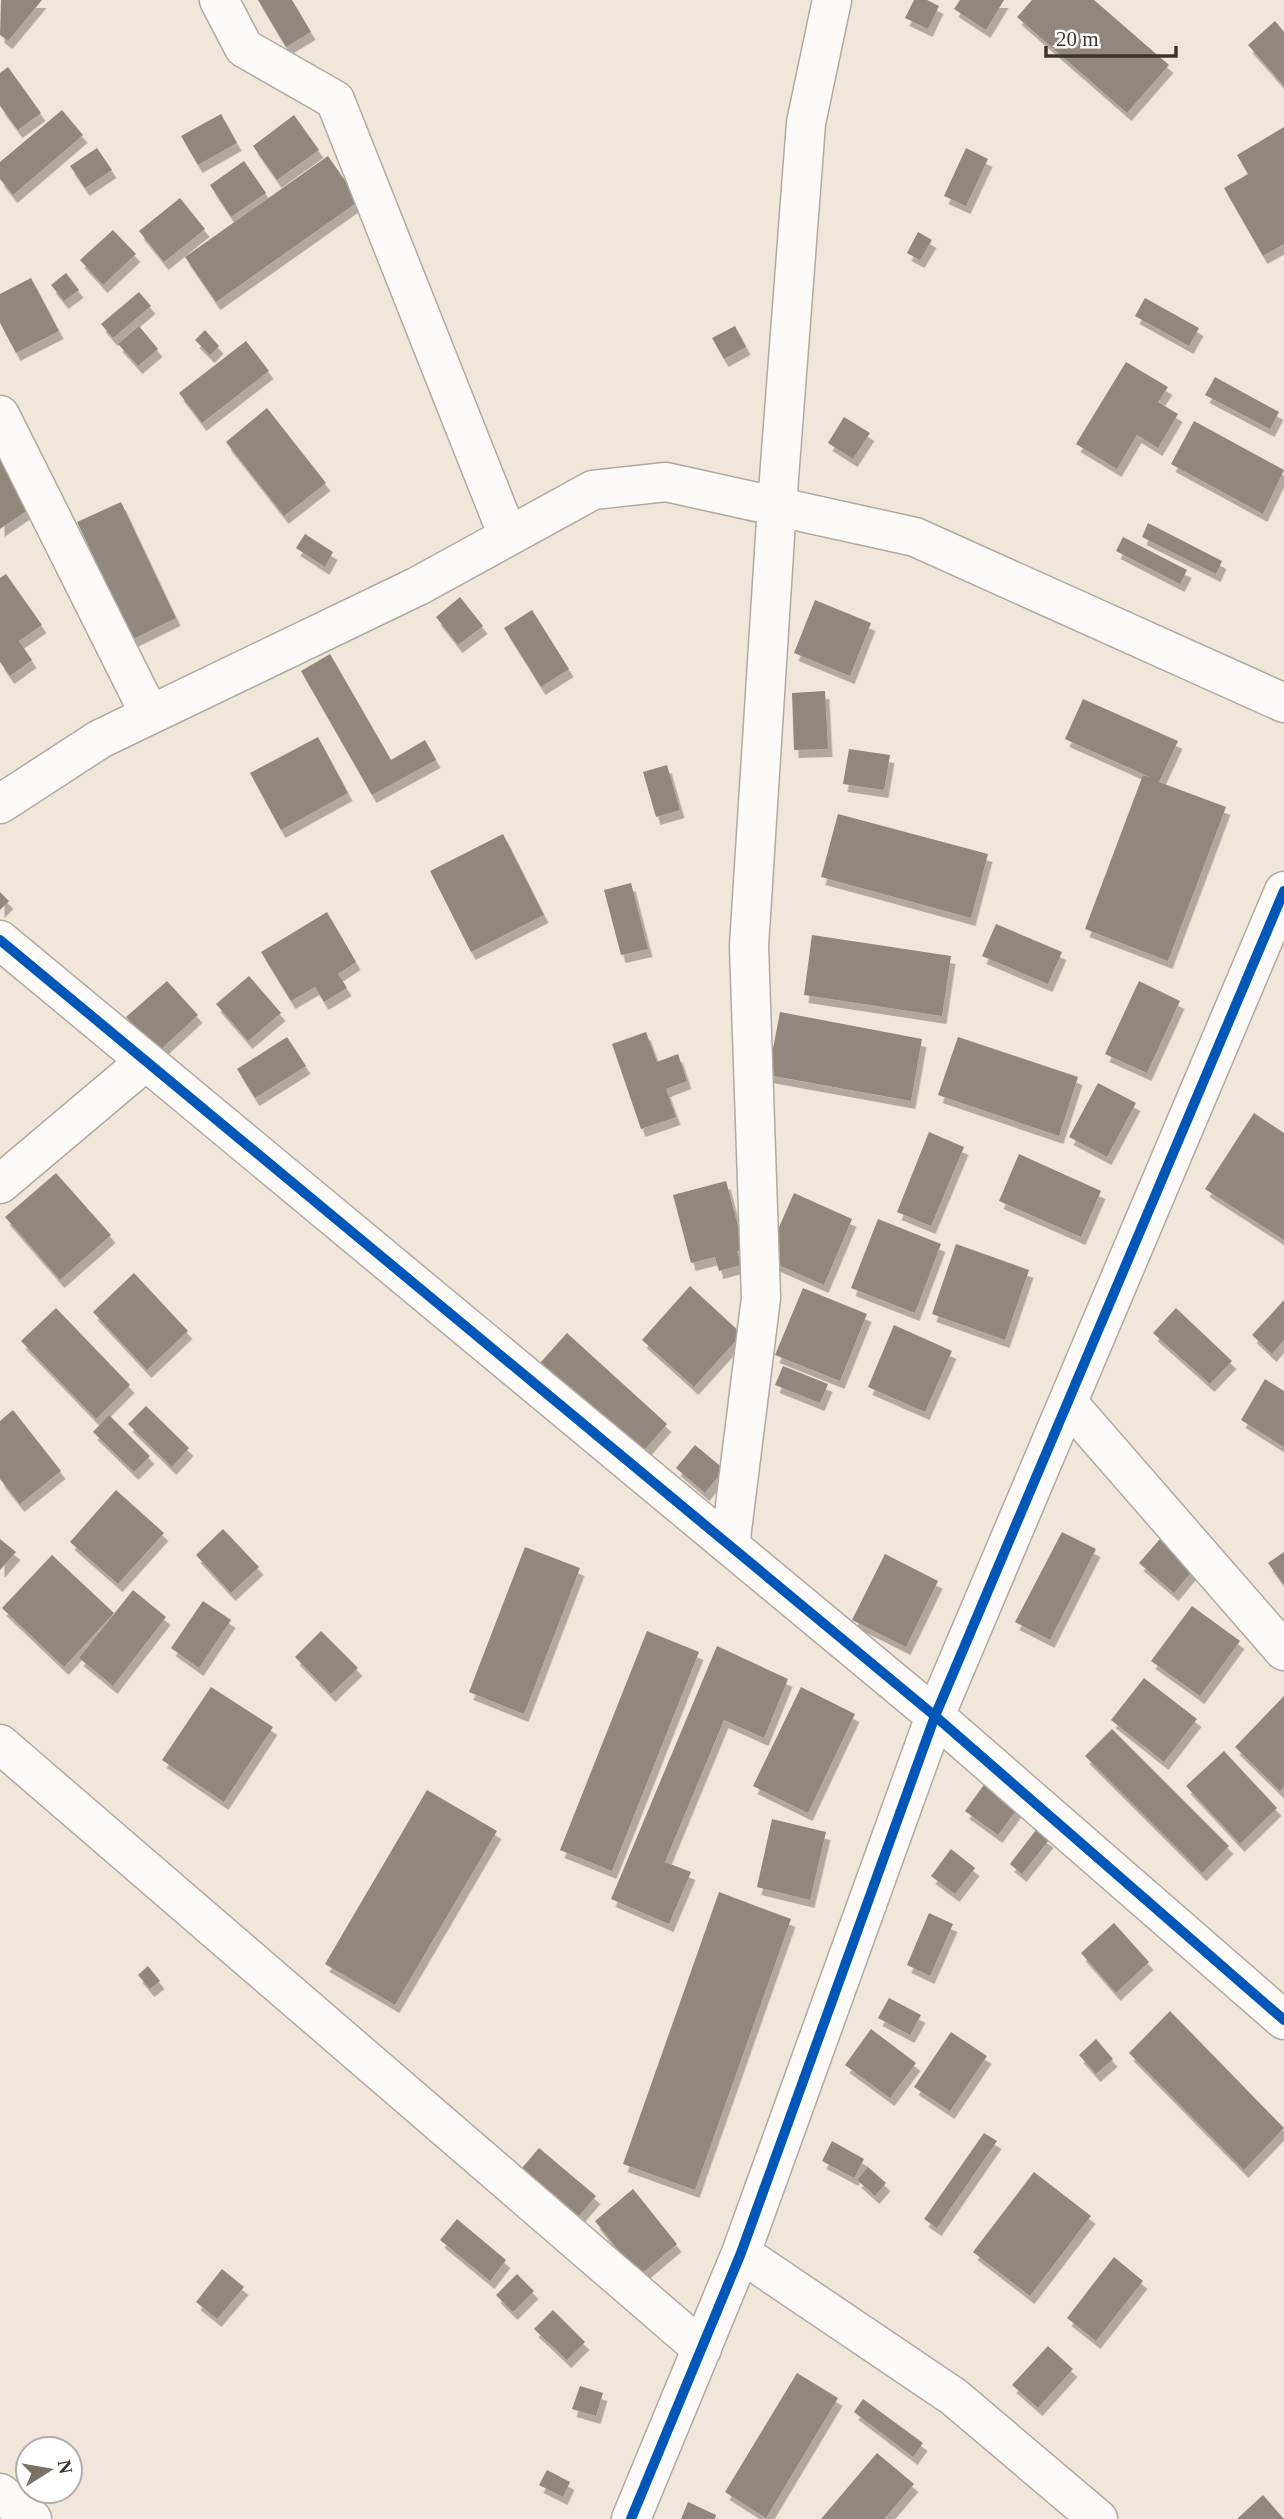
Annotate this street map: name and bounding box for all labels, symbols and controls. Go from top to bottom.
scale bar [1046,14,1176,58]
text: 20 m [1056,27,1099,51]
north arrow [14,2435,84,2505]
text: N [54,2458,77,2476]

